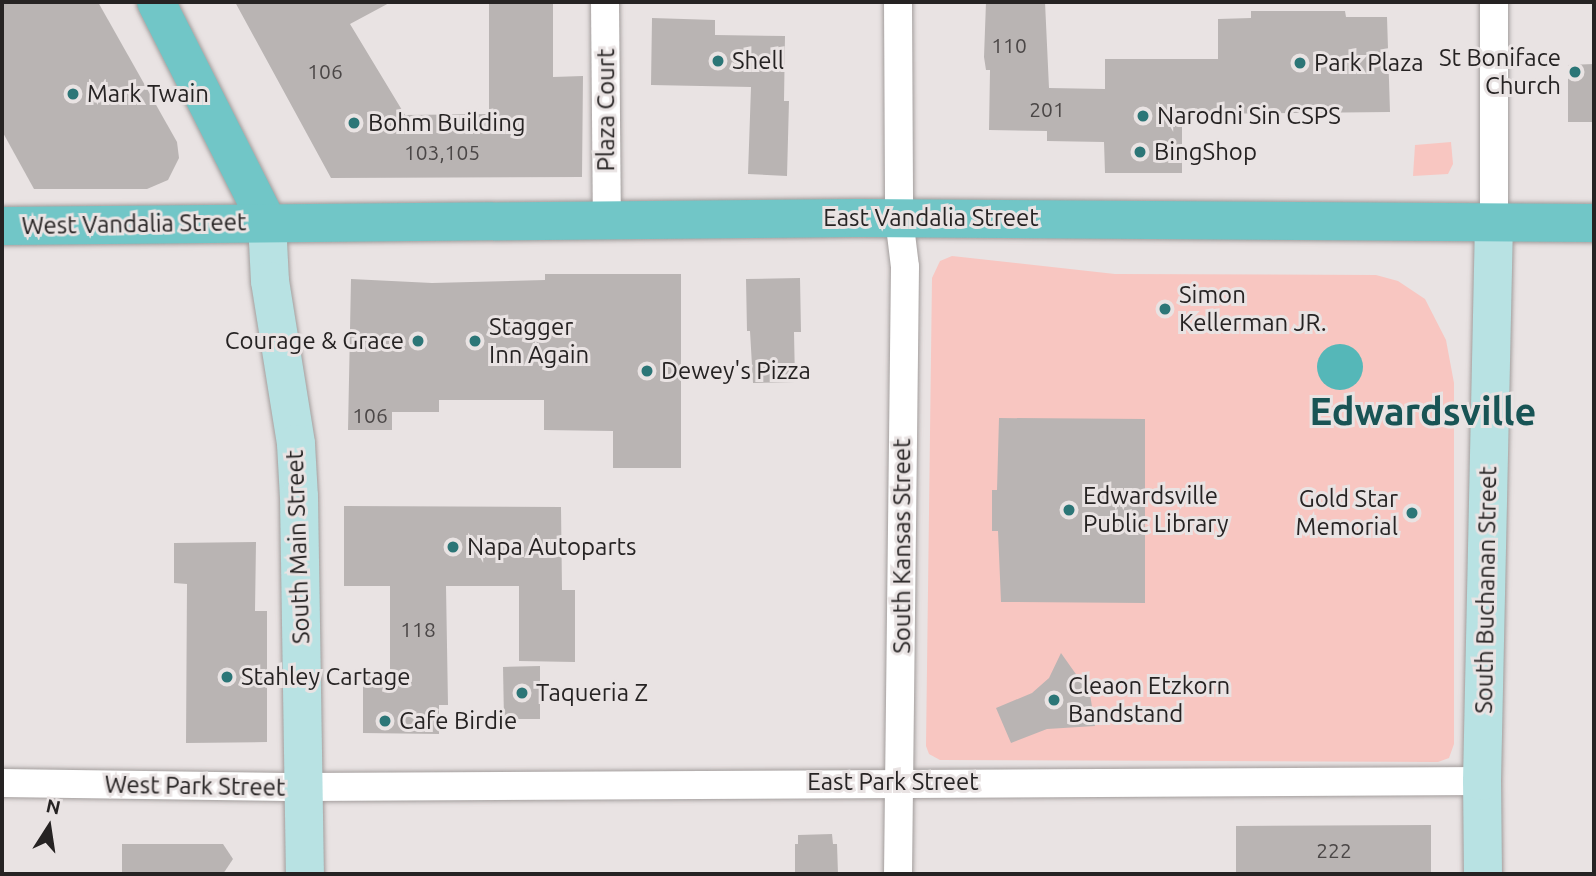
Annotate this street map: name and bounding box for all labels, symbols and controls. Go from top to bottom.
house number: 110 [991,32,1027,58]
place label: St Boniface Church [1439,44,1561,100]
place label: Shell [732,47,784,75]
street label: Plaza Court [592,49,620,171]
place label: Park Plaza [1314,49,1424,77]
marker: Shell [710,53,726,69]
marker: Park Plaza [1292,55,1308,71]
house number: 106 [307,58,343,84]
marker: St Boniface Church [1567,64,1583,80]
place label: Mark Twain [87,80,209,108]
marker: Mark Twain [65,86,81,102]
house number: 201 [1029,96,1065,122]
place label: Narodni Sin CSPS [1157,102,1341,130]
marker: Narodni Sin CSPS [1135,108,1151,124]
place label: Bohm Building [368,109,526,137]
marker: Bohm Building [346,115,362,131]
place label: BingShop [1154,138,1257,166]
house number: 103,105 [404,139,480,165]
marker: BingShop [1132,144,1148,160]
street label: East Vandalia Street [823,204,1039,232]
street label: West Vandalia Street [21,208,247,240]
place label: Simon Kellerman JR. [1179,281,1327,337]
marker: Simon Kellerman JR. [1157,301,1173,317]
place label: Stagger Inn Again [489,313,589,369]
place label: Courage & Grace [225,327,404,355]
marker: Courage & Grace [410,333,426,349]
marker: Stagger Inn Again [467,333,483,349]
place label: Dewey's Pizza [661,357,811,385]
marker: Dewey's Pizza [639,363,655,379]
district label: Edwardsville [1310,389,1536,435]
house number: 106 [352,402,388,428]
street label: South Kansas Street [888,438,916,654]
street label: South Main Street [280,449,316,645]
street label: South Buchanan Street [1469,466,1503,714]
place label: Edwardsville Public Library [1083,482,1229,538]
place label: Gold Star Memorial [1296,485,1398,541]
marker: Edwardsville Public Library [1061,502,1077,518]
marker: Gold Star Memorial [1404,505,1420,521]
place label: Napa Autoparts [467,533,636,561]
marker: Napa Autoparts [445,539,461,555]
house number: 118 [400,616,436,642]
place label: Stahley Cartage [241,663,411,691]
marker: Stahley Cartage [219,669,235,685]
place label: Cleaon Etzkorn Bandstand [1068,672,1230,728]
place label: Taqueria Z [536,679,648,707]
marker: Taqueria Z [514,685,530,701]
marker: Cleaon Etzkorn Bandstand [1046,692,1062,708]
place label: Cafe Birdie [399,707,517,735]
marker: Cafe Birdie [377,713,393,729]
street label: East Park Street [807,768,979,796]
street label: West Park Street [104,770,286,802]
north arrow [14,792,84,862]
text: N [44,794,63,819]
house number: 222 [1316,837,1352,863]

